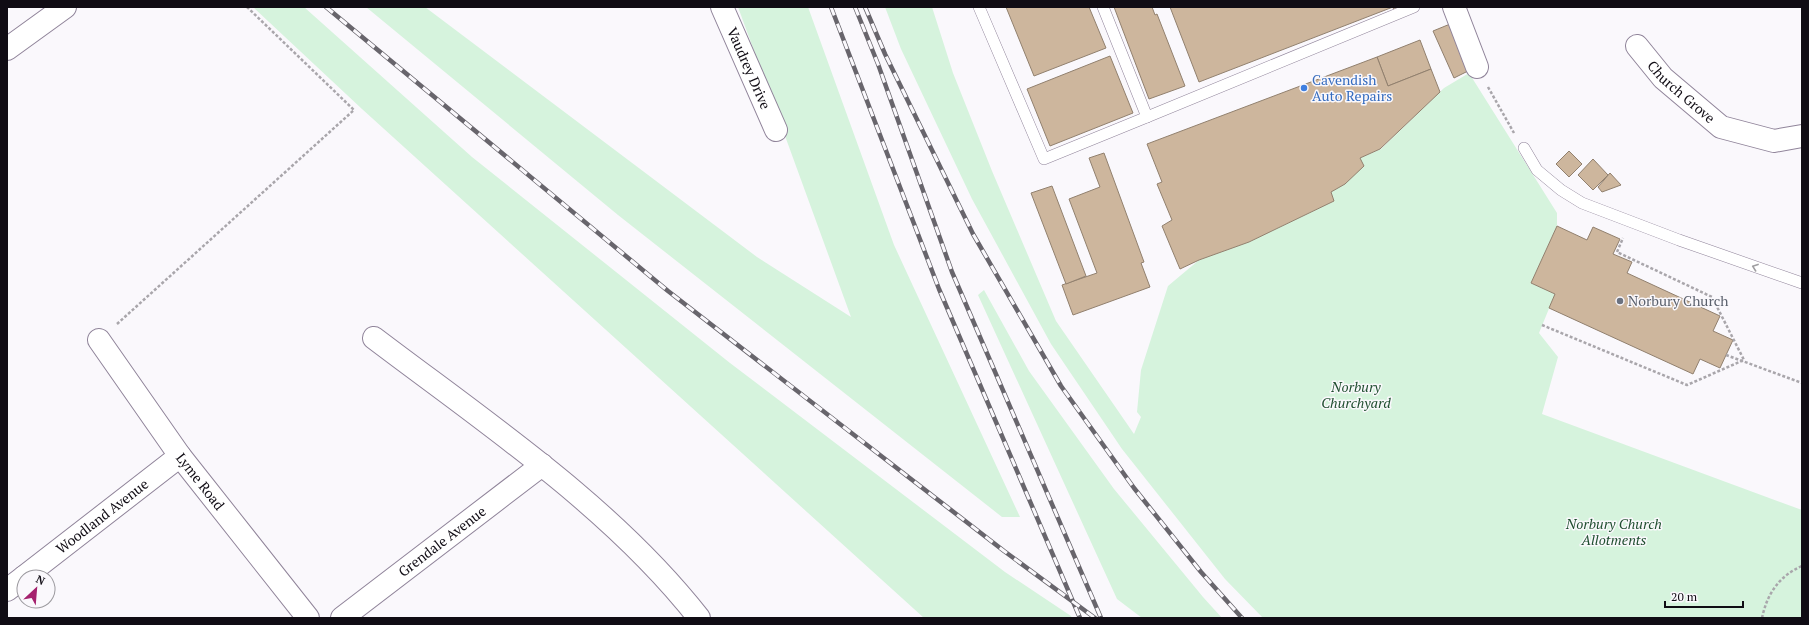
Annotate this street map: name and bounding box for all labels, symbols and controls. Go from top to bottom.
street label: Vaudrey Drive [723,24,776,112]
street label: Church Grove [1643,56,1719,127]
place label: Cavendish Auto Repairs [1312,70,1392,105]
marker: Cavendish Auto Repairs [1299,83,1309,93]
one-way arrow [1751,263,1758,272]
place label: Norbury Church [1628,291,1729,310]
marker: Norbury Church [1615,296,1625,306]
park label: Norbury Churchyard [1321,377,1391,412]
street label: Lyme Road [172,449,229,514]
street label: Woodland Avenue [52,474,152,558]
street label: Grendale Avenue [394,501,489,581]
park label: Norbury Church Allotments [1565,514,1662,549]
north arrow [16,569,56,609]
text: N [34,572,48,588]
scale bar [1665,583,1743,609]
text: 20 m [1671,589,1698,604]

